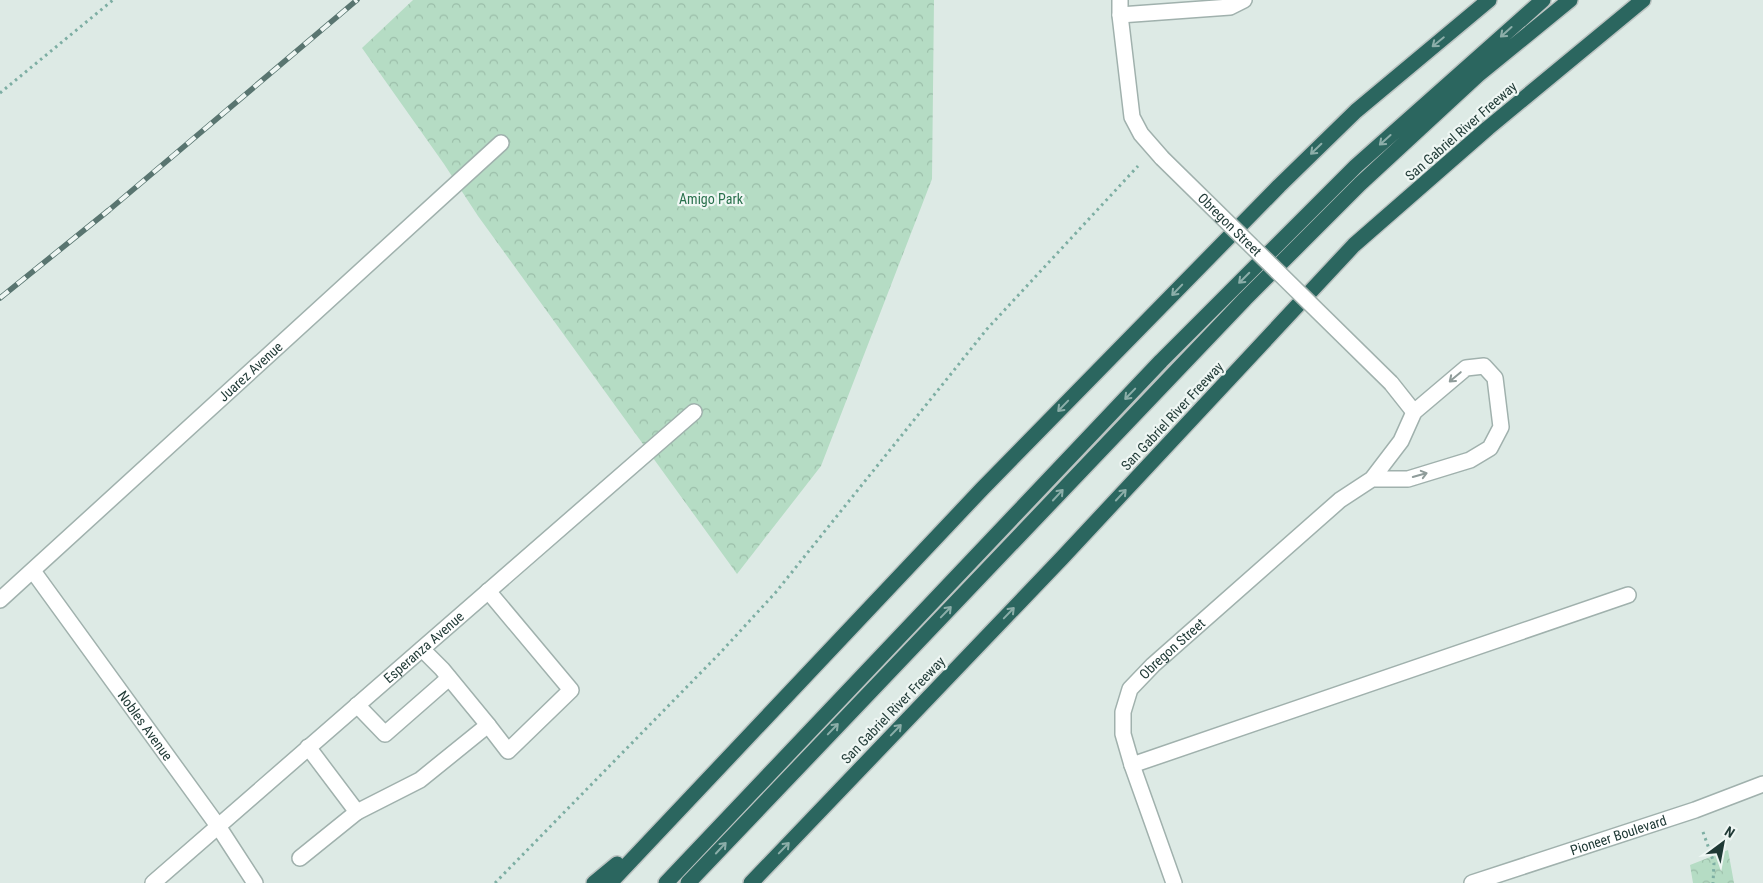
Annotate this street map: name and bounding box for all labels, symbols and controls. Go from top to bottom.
one-way arrow [1500,26,1513,38]
one-way arrow [1431,36,1444,47]
street label: San Gabriel River Freeway [1402,78,1520,184]
one-way arrow [1379,135,1392,146]
one-way arrow [1310,143,1322,156]
street label: Obregon Street [1195,190,1265,259]
park label: Amigo Park [679,191,744,207]
one-way arrow [1238,272,1250,285]
one-way arrow [1171,283,1183,296]
street label: Juarez Avenue [215,338,286,405]
street label: San Gabriel River Freeway [1118,358,1226,473]
one-way arrow [1449,372,1462,383]
one-way arrow [1124,388,1136,400]
one-way arrow [1057,400,1069,412]
one-way arrow [1412,469,1428,479]
one-way arrow [1115,488,1127,501]
one-way arrow [1052,489,1064,502]
one-way arrow [1003,606,1015,619]
one-way arrow [939,607,951,619]
street label: Esperanza Avenue [381,608,467,686]
street label: Obregon Street [1136,615,1208,682]
street label: San Gabriel River Freeway [838,653,948,767]
street label: Nobles Avenue [115,688,176,764]
one-way arrow [827,723,839,736]
one-way arrow [890,724,902,736]
street label: Pioneer Boulevard [1568,812,1668,858]
north arrow [1698,818,1748,868]
text: N [1722,823,1738,841]
one-way arrow [715,841,727,854]
one-way arrow [778,841,790,854]

